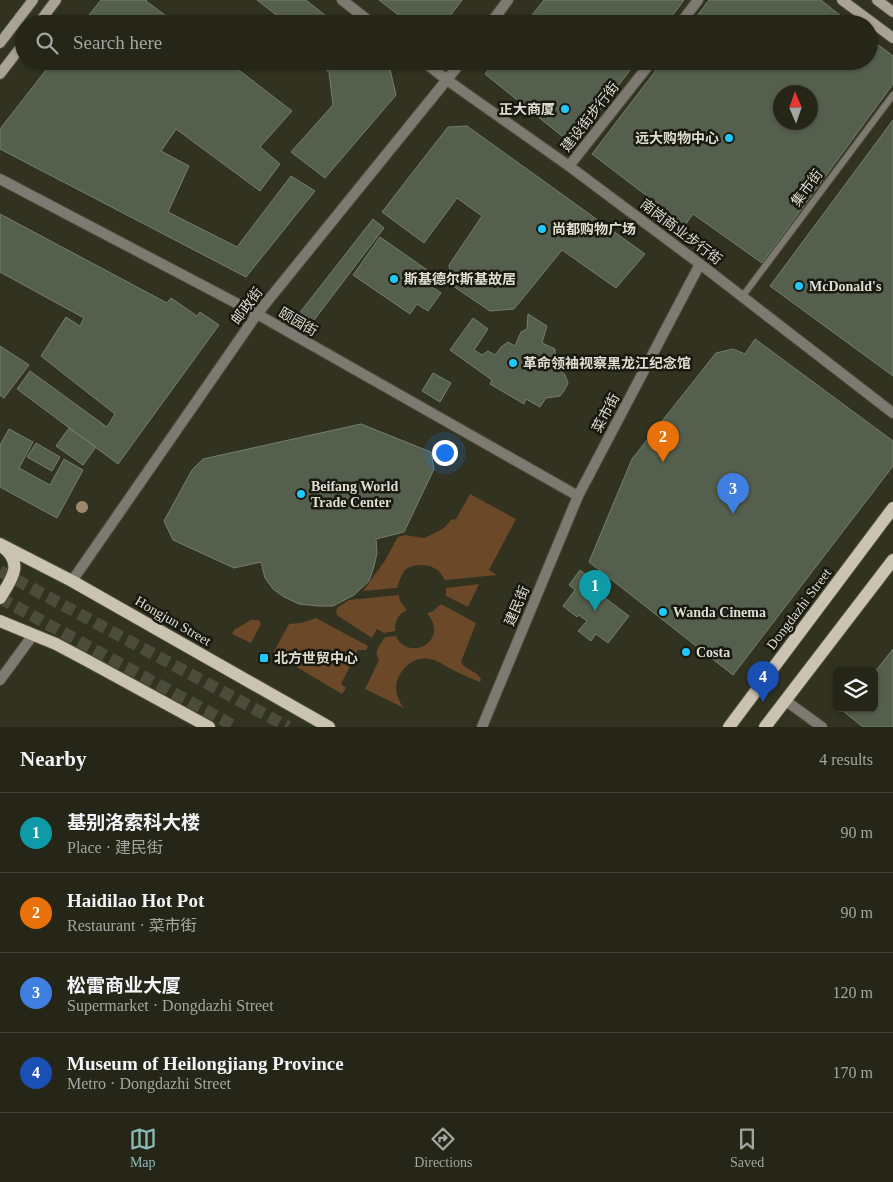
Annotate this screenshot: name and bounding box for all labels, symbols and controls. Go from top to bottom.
search box [15,15,878,70]
icon: search [33,29,61,57]
text: Search here [73,32,162,53]
street label: 建设街步行街 [558,79,622,155]
north arrow [773,85,818,130]
place label: 正大商厦 [499,102,555,117]
marker: 正大商厦 [559,103,571,115]
place label: 远大购物中心 [635,131,719,146]
marker: 远大购物中心 [723,132,735,144]
street label: 集市街 [788,167,826,209]
street label: 南岗商业步行街 [637,197,725,267]
place label: 尚都购物广场 [552,221,636,237]
marker: 尚都购物广场 [536,223,548,235]
place label: 斯基德尔斯基故居 [404,271,516,287]
marker: 斯基德尔斯基故居 [388,273,400,285]
place label: McDonald's [809,279,882,294]
marker: McDonald's [793,280,805,292]
street label: 邮政街 [228,285,266,327]
street label: 颐园街 [276,305,320,339]
place label: 革命领袖视察黑龙江纪念馆 [523,355,691,371]
marker: 革命领袖视察黑龙江纪念馆 [507,357,519,369]
street label: 菜市街 [590,391,622,435]
pin: 2 [647,421,679,462]
your location [432,440,458,466]
pin: 3 [717,473,749,514]
place label: Beifang World Trade Center [311,479,398,510]
marker: Beifang World Trade Center [295,488,307,500]
street label: Dongdazhi Street [764,565,834,652]
pin: 1 [579,570,611,611]
street label: 建民街 [502,584,532,628]
street label: Hongjun Street [132,593,214,649]
place label: Wanda Cinema [673,605,766,620]
marker: Wanda Cinema [657,606,669,618]
place label: Costa [696,645,730,660]
marker: Costa [680,646,692,658]
place label: 北方世贸中心 [274,650,358,666]
marker: 北方世贸中心 [258,652,270,664]
pin: 4 [747,661,779,702]
map controls [833,667,878,712]
button: layers [833,667,878,712]
text: Nearby [20,747,87,771]
text: 4 results [819,751,873,768]
text: 基别洛索科大楼 [67,812,200,833]
text: 1 [32,824,40,841]
text: 90 m [841,824,873,841]
text: Place · 建民街 [67,839,163,856]
text: Haidilao Hot Pot [67,890,204,911]
text: 2 [32,904,40,921]
text: 90 m [841,904,873,921]
text: Restaurant · 菜市街 [67,917,197,934]
text: 松雷商业大厦 [67,975,181,996]
text: 3 [32,984,40,1001]
text: 120 m [833,984,873,1001]
text: Supermarket · Dongdazhi Street [67,997,274,1014]
text: Museum of Heilongjiang Province [67,1053,344,1074]
text: 4 [32,1064,40,1081]
text: 170 m [833,1064,873,1081]
text: Metro · Dongdazhi Street [67,1075,231,1092]
tab: Map [129,1125,157,1171]
tab: Directions [414,1125,473,1171]
tab: Saved [730,1125,764,1171]

